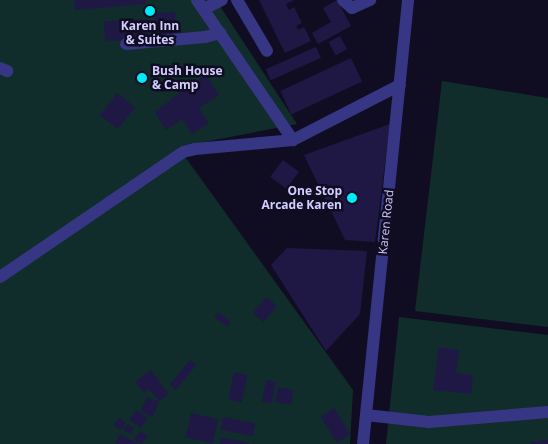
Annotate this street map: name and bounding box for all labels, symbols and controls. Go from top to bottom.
marker: Karen Inn & Suites [144,5,156,17]
place label: Karen Inn & Suites [121,19,179,47]
place label: Bush House & Camp [152,64,222,92]
marker: Bush House & Camp [136,72,148,84]
place label: One Stop Arcade Karen [261,184,342,212]
street label: Karen Road [375,189,397,255]
marker: One Stop Arcade Karen [346,192,358,204]

